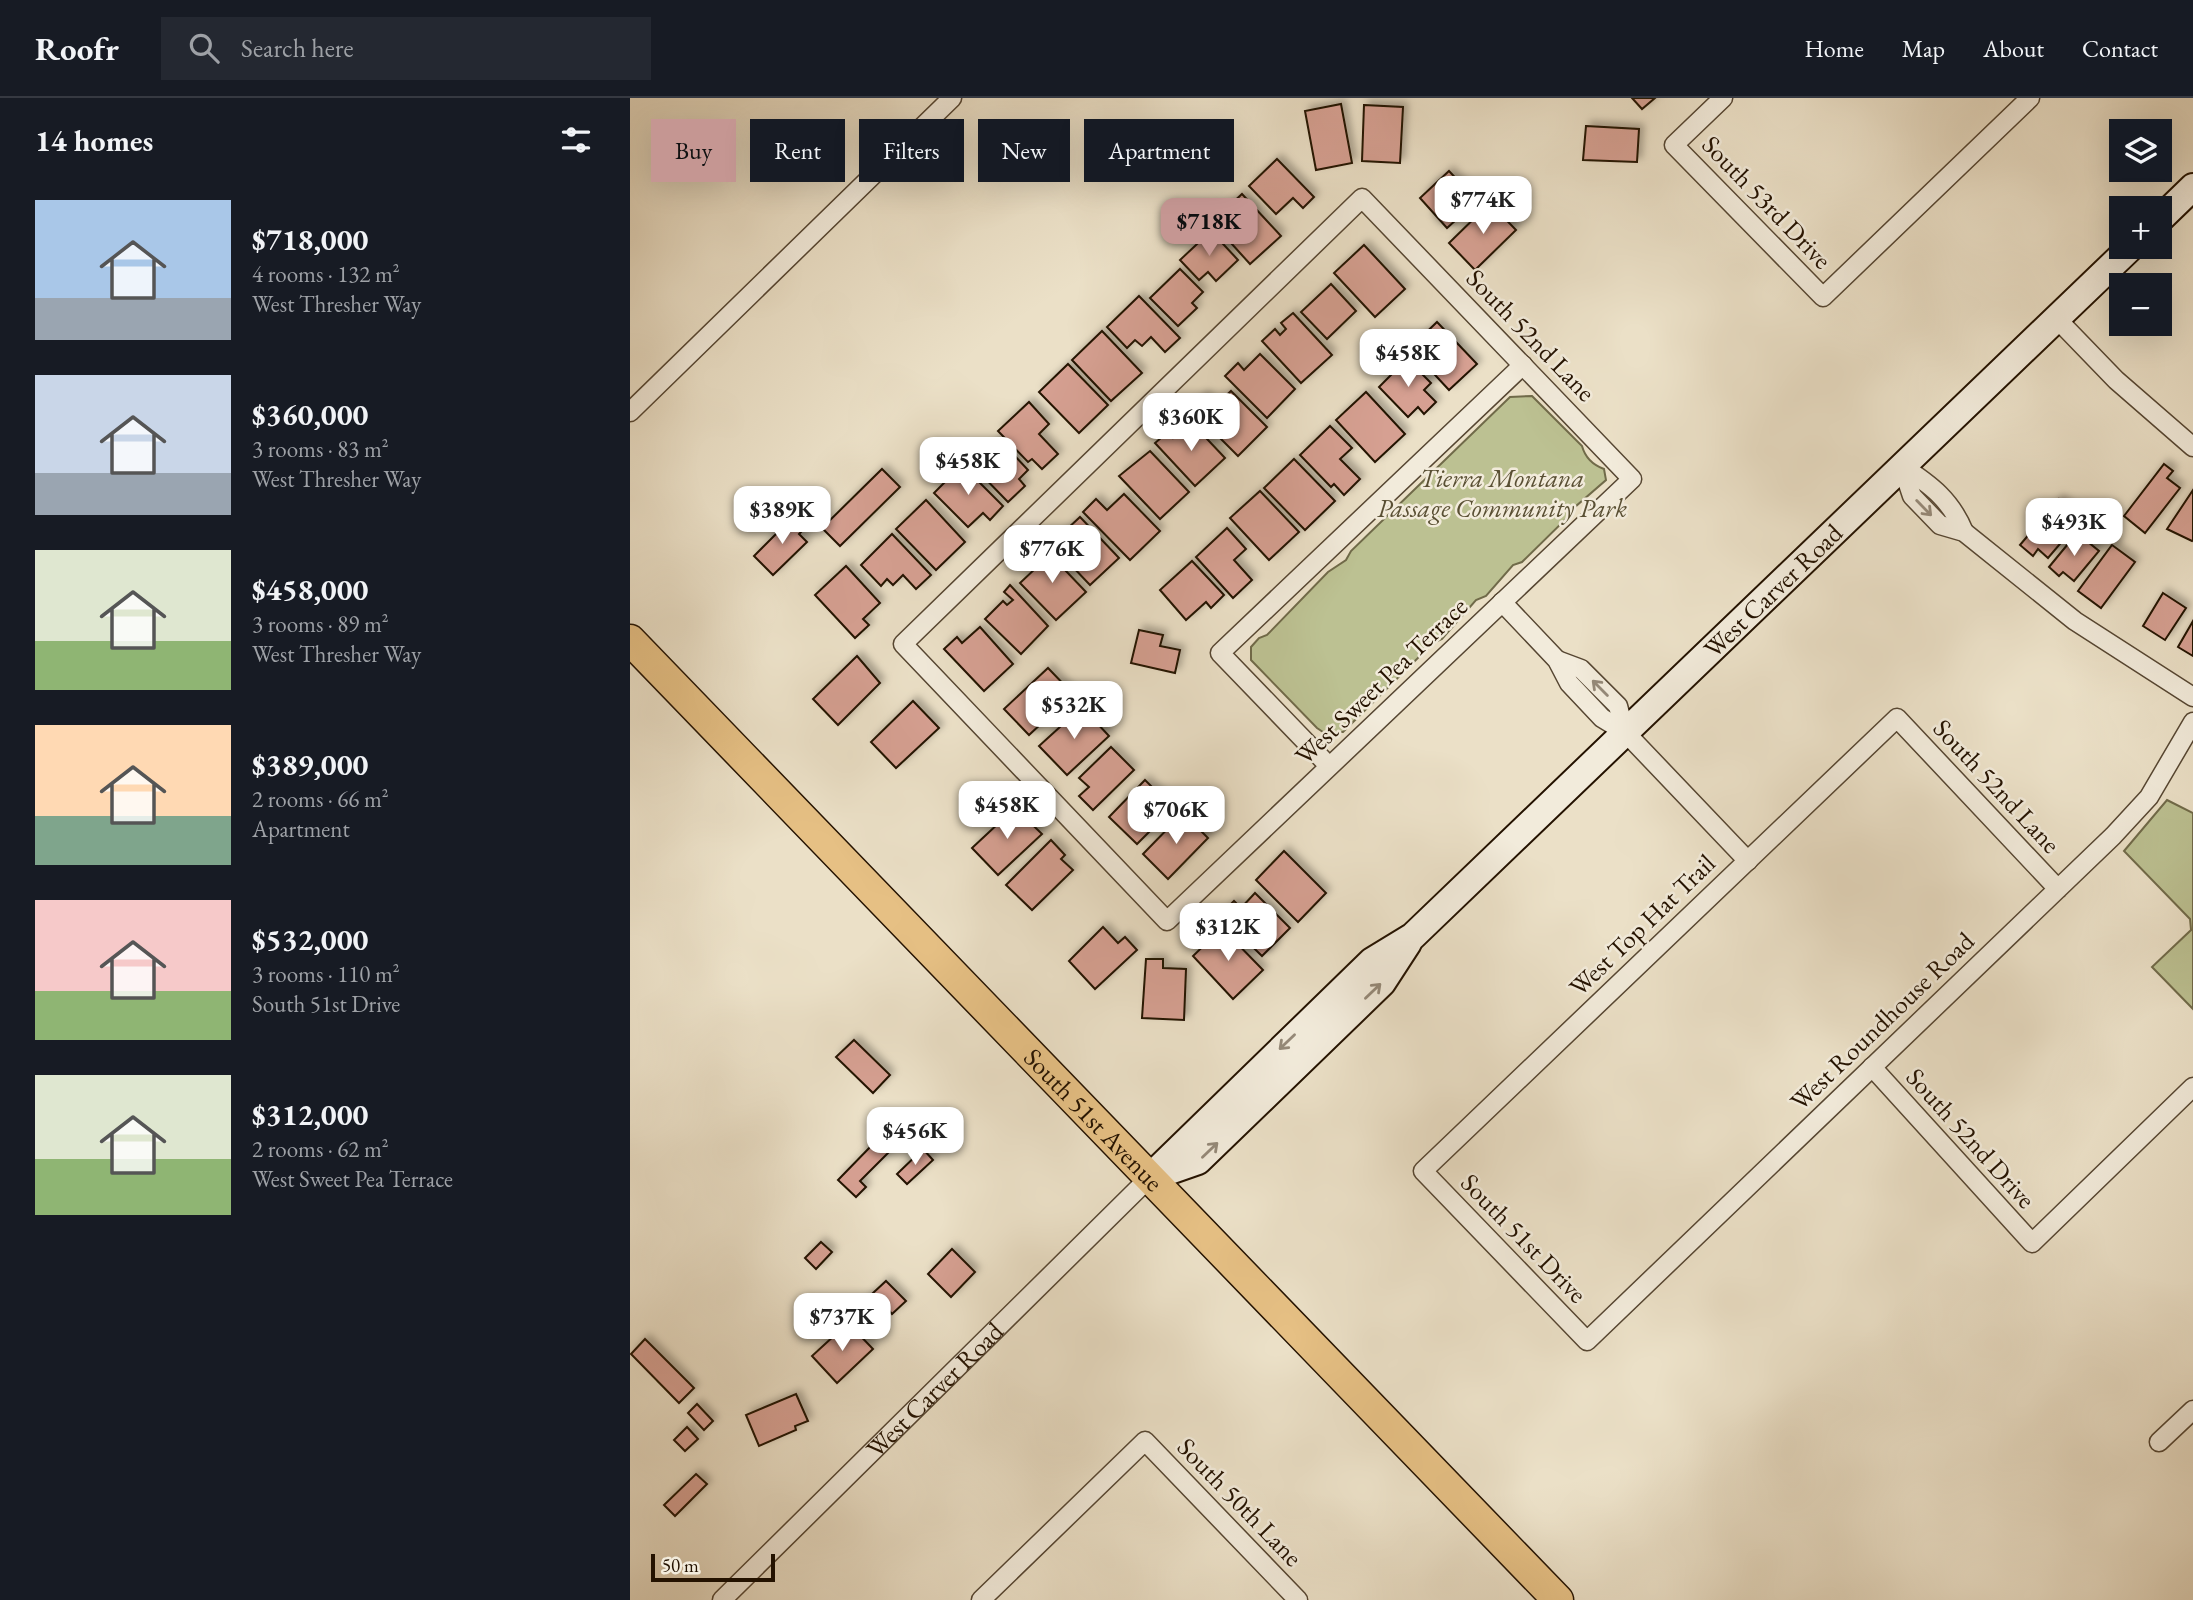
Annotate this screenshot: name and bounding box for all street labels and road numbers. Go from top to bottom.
street label: South 53rd Drive [1695,128,1839,276]
street label: South 52nd Lane [1459,261,1603,409]
street label: West Carver Road [1696,515,1850,665]
street label: West Sweet Pea Terrace [1287,590,1475,772]
street label: South 52nd Lane [1926,712,2068,860]
street label: West Top Hat Trail [1562,847,1722,1003]
street label: West Roundhouse Road [1783,924,1982,1118]
street label: South 51st Avenue [1016,1041,1171,1199]
street label: South 52nd Drive [1899,1060,2043,1216]
street label: South 51st Drive [1454,1166,1594,1310]
street label: West Carver Road [859,1314,1011,1465]
street label: South 50th Lane [1170,1430,1310,1574]

